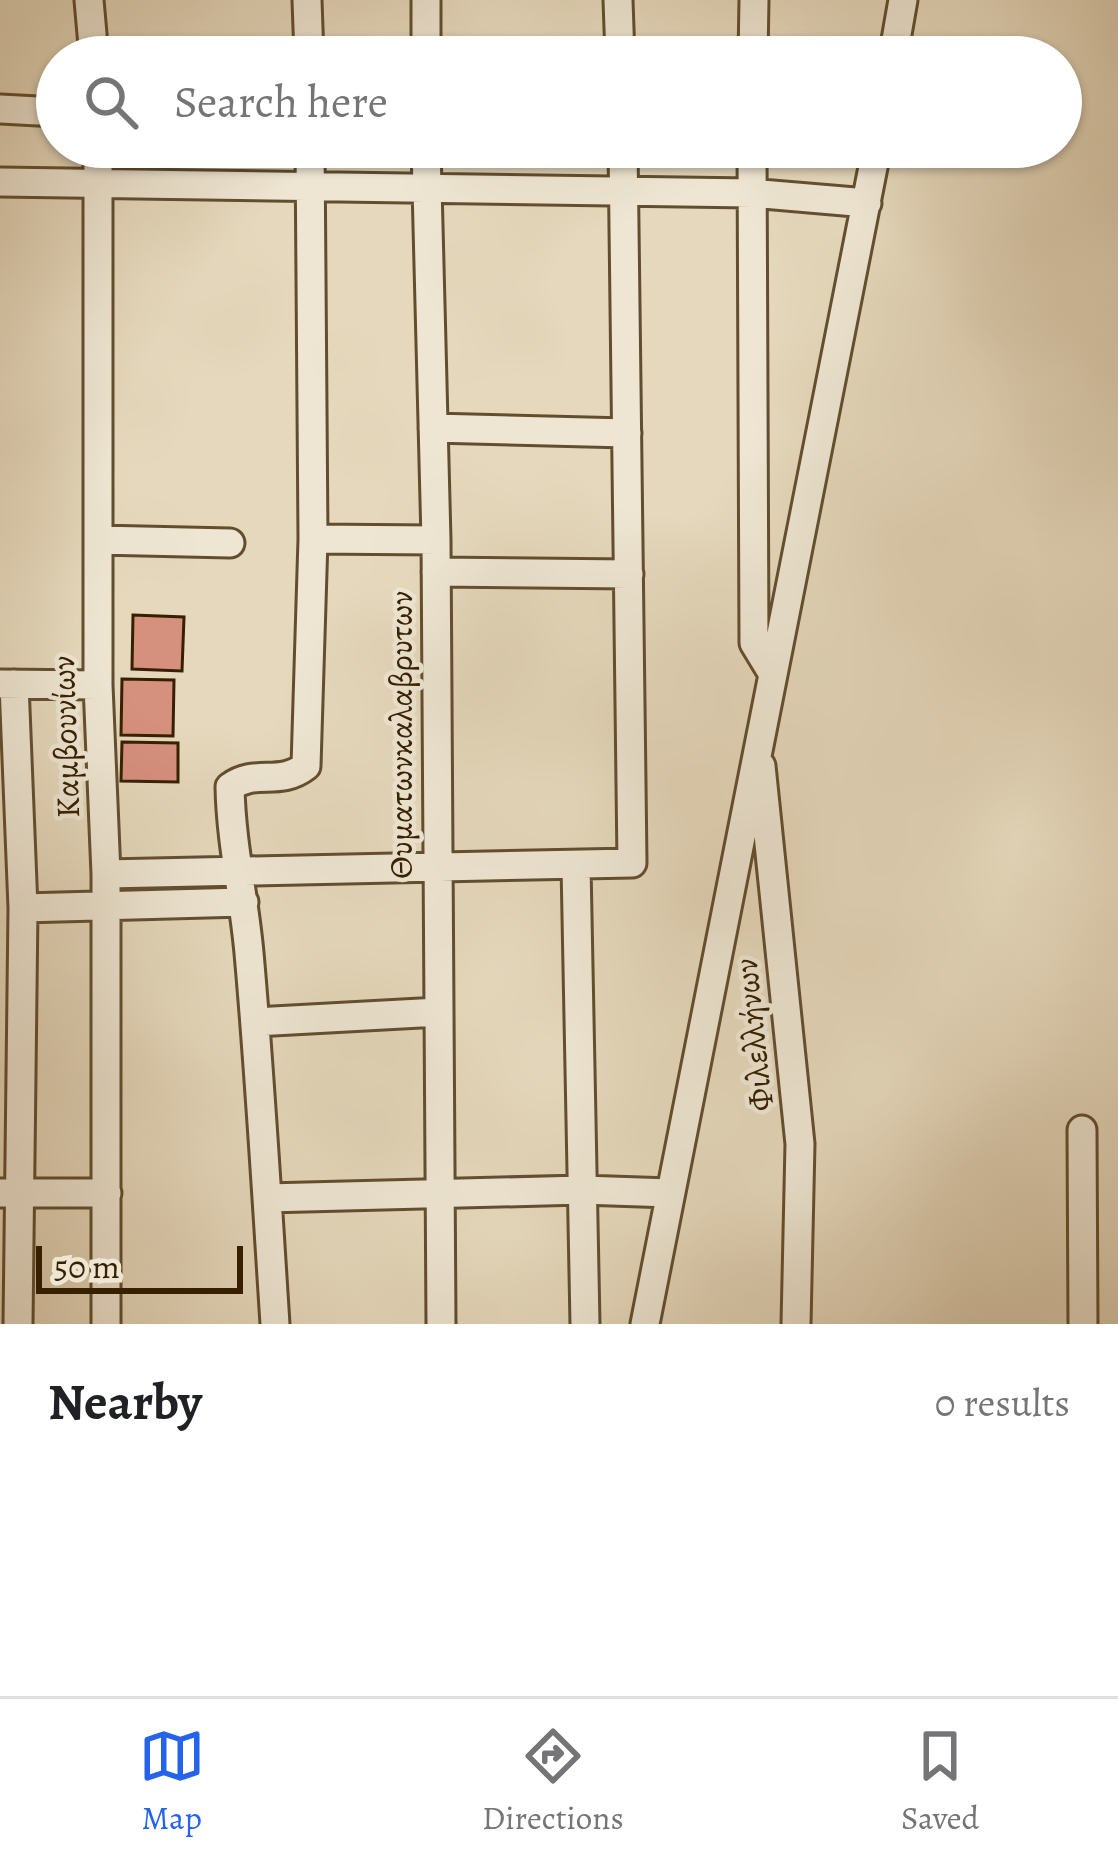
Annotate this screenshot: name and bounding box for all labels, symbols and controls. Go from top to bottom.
search box [36,36,1082,168]
icon: search [78,69,144,135]
text: Search here [174,71,388,133]
street label: Θυματωνκαλαβρυτων [378,591,423,879]
street label: Καμβουνίων [40,655,90,819]
street label: Φιλελλήνων [723,956,783,1114]
scale bar [36,1240,243,1293]
text: 50 m [54,1244,120,1289]
text: Nearby [48,1367,202,1437]
text: 0 results [935,1376,1070,1429]
tab: Map [139,1723,205,1840]
tab: Directions [482,1723,624,1840]
tab: Saved [901,1723,979,1840]

